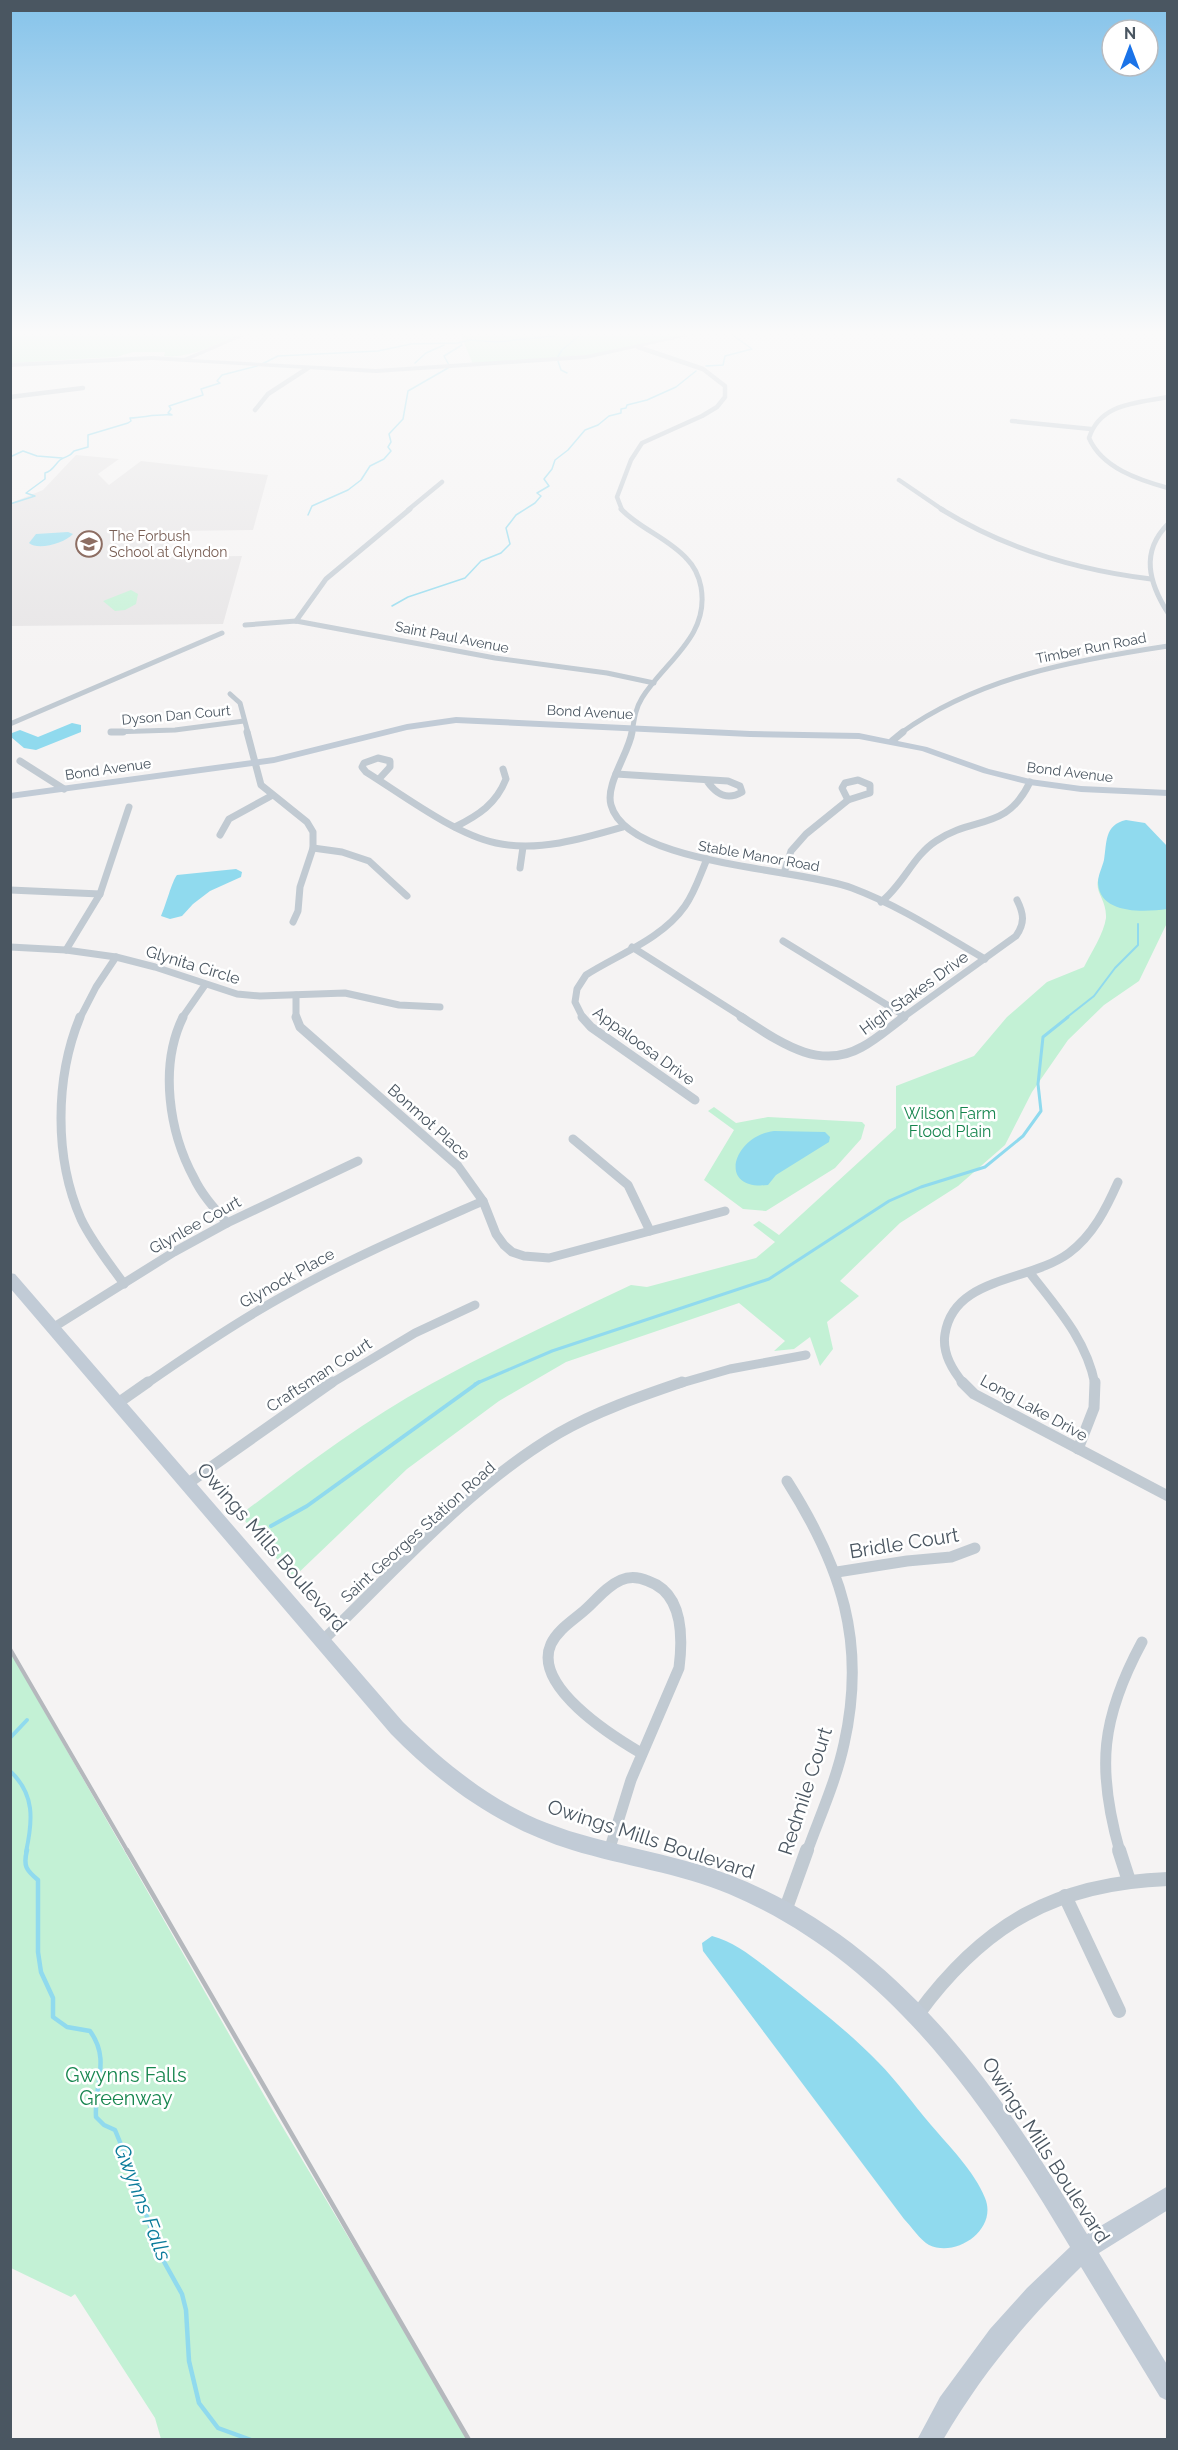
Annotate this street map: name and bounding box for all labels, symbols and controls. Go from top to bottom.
north arrow [1100,18,1160,78]
text: N [1124,24,1136,43]
place label: The Forbush School at Glyndon [109,528,227,560]
school or university icon: The Forbush School at Glyndon [74,529,104,559]
street label: Saint Paul Avenue [394,618,510,656]
street label: Timber Run Road [1034,629,1148,667]
street label: Dyson Dan Court [121,702,231,728]
street label: Bond Avenue [546,702,634,722]
street label: Bond Avenue [64,755,152,783]
street label: Bond Avenue [1026,759,1114,785]
street label: Stable Manor Road [697,837,821,875]
street label: Glynita Circle [144,942,242,988]
street label: High Stakes Drive [856,947,972,1039]
street label: Appaloosa Drive [589,1003,699,1089]
street label: Bonmot Place [384,1080,474,1164]
park label: Wilson Farm Flood Plain [904,1104,996,1141]
street label: Glynlee Court [146,1192,245,1258]
street label: Glynock Place [236,1244,338,1312]
street label: Craftsman Court [263,1334,376,1416]
street label: Long Lake Drive [977,1371,1091,1445]
street label: Owings Mills Boulevard [192,1457,352,1637]
street label: Saint Georges Station Road [337,1458,499,1606]
street label: Bridle Court [847,1522,961,1564]
street label: Redmile Court [773,1724,837,1858]
street label: Owings Mills Boulevard [544,1794,758,1884]
street label: Owings Mills Boulevard [977,2053,1115,2247]
park label: Gwynns Falls Greenway [65,2063,187,2110]
water label: Gwynns Falls [109,2140,177,2264]

